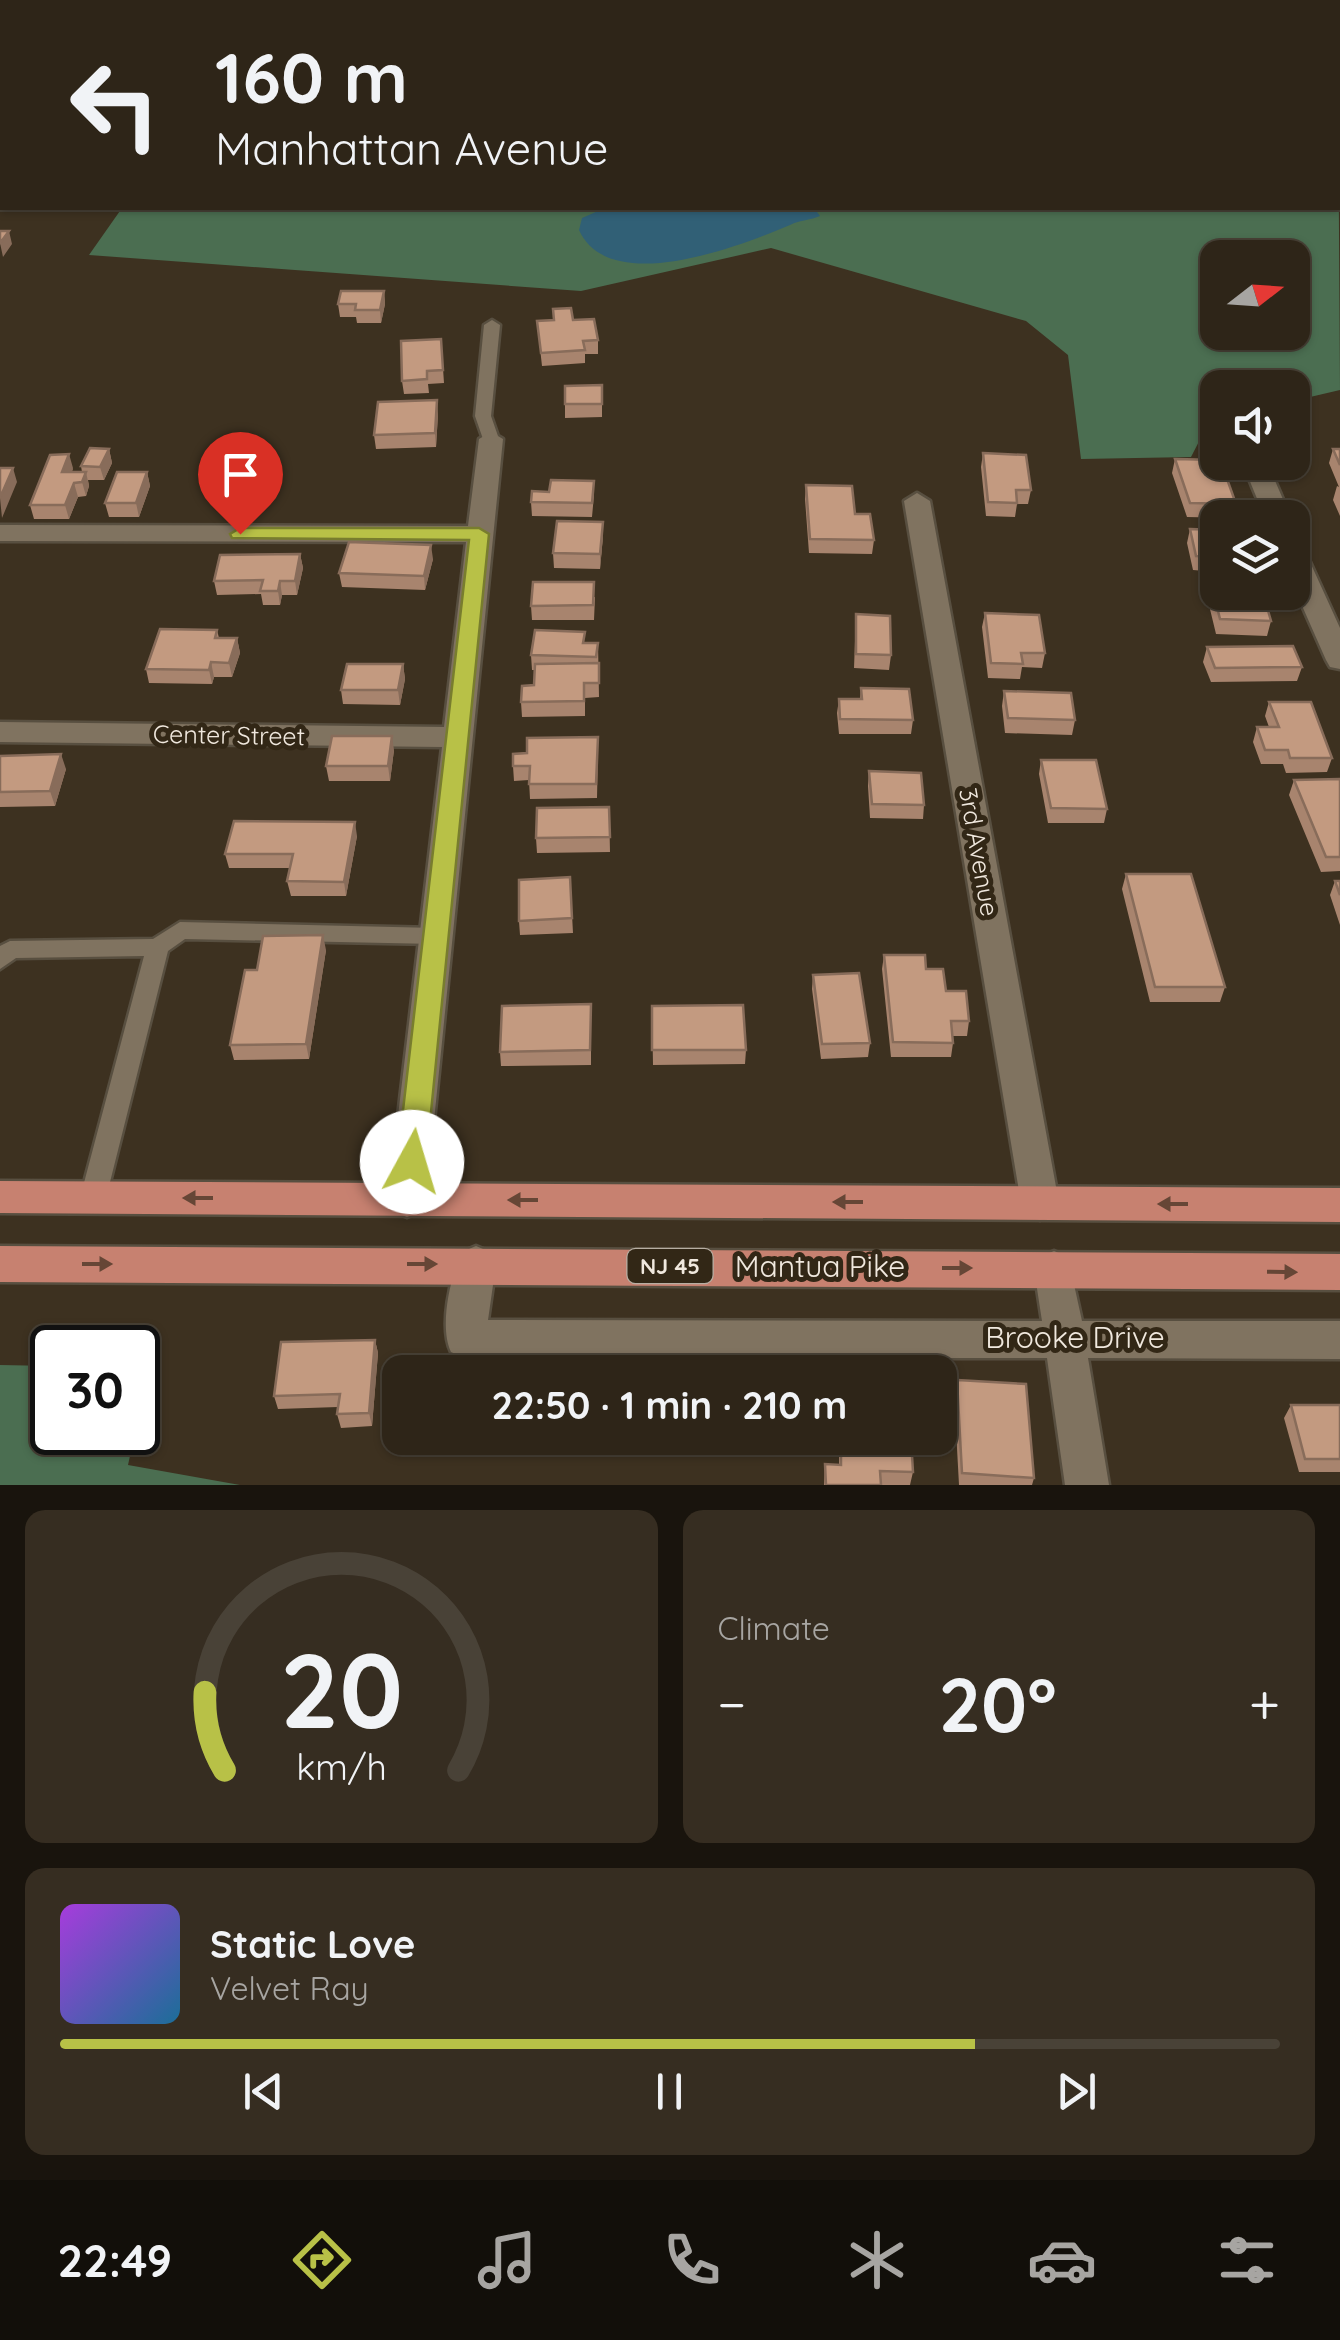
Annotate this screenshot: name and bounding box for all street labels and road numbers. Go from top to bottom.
street label: Center Street [153,718,305,751]
street label: 3rd Avenue [953,785,1006,918]
street label: Mantua Pike [735,1247,905,1285]
road number: NJ 45 [628,1249,712,1283]
street label: Brooke Drive [985,1318,1165,1356]

